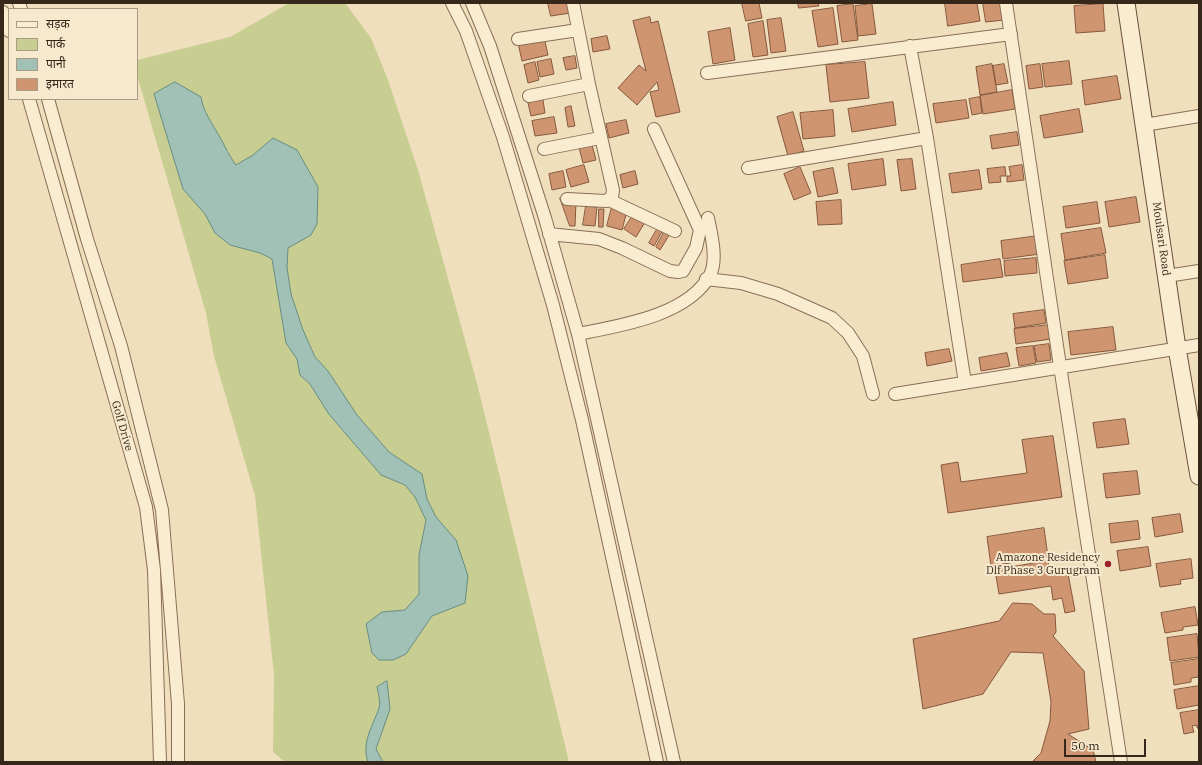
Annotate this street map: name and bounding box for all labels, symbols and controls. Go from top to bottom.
legend [8,8,138,100]
text: सड़क [46,16,70,31]
text: पार्क [46,36,65,51]
text: पानी [46,56,66,71]
text: इमारत [46,76,74,91]
street label: Moulsari Road [1149,201,1173,277]
street label: Golf Drive [109,399,135,453]
place label: Amazone Residency Dlf Phase 3 Gurugram [986,551,1100,577]
marker: Amazone Residency Dlf Phase 3 Gurugram [1103,559,1113,569]
scale bar [1066,731,1148,757]
text: 50 m [1071,738,1100,753]

